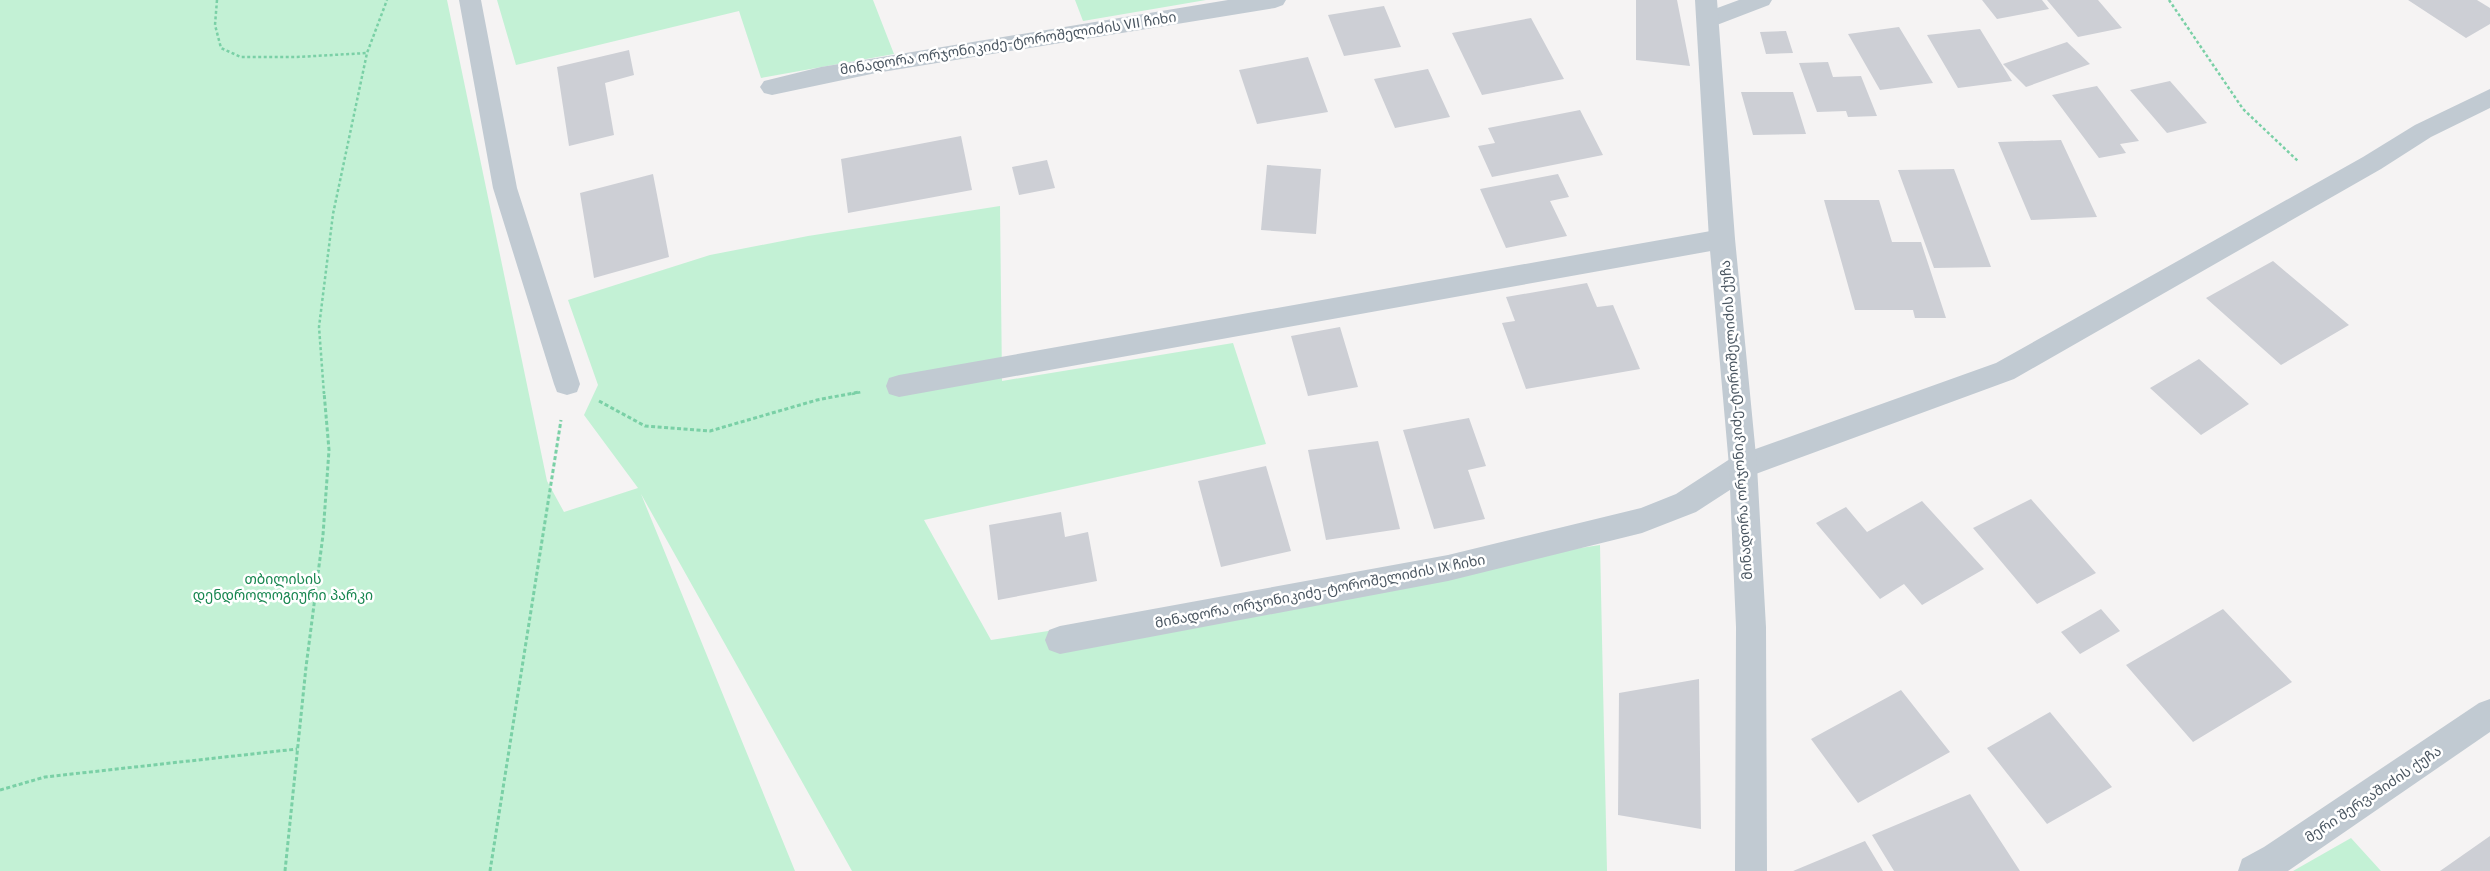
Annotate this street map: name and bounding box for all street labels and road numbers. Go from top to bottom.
street label: მინადორა ორჯონიკიძე-ტოროშელიძის VII ჩიხი [839,8,1178,79]
street label: მინადორა ორჯონიკიძე-ტოროშელიძის ქუჩა [1717,259,1756,580]
street label: მინადორა ორჯონიკიძე-ტოროშელიძის IX ჩიხი [1154,551,1487,632]
street label: მერი შერვაშიძის ქუჩა [2302,743,2444,846]

